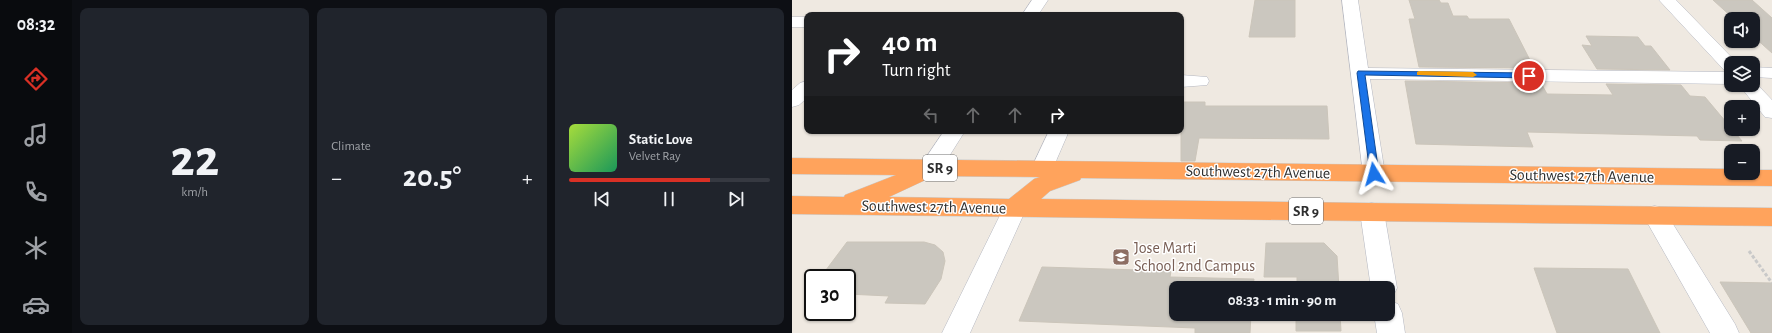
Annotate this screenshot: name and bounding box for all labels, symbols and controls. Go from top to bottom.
map controls [1724,12,1760,180]
button: sound [1724,12,1760,48]
text: 08:32 [17,16,55,34]
icon: right [816,28,868,80]
text: 40 m [882,29,938,57]
button: layers [1724,56,1760,92]
pin [1512,59,1546,93]
text: Turn right [882,62,951,80]
icon: directions [22,65,50,93]
icon: arrive [1518,65,1540,87]
button: + [1724,100,1760,136]
icon: left [920,104,942,126]
icon: ahead [962,104,984,126]
icon: ahead [1004,104,1026,126]
icon: right [1046,104,1068,126]
icon: music [22,121,50,149]
text: Static Love [629,132,693,147]
text: 22 [170,133,219,185]
text: Climate [331,140,371,153]
button: − [1724,144,1760,180]
text: Velvet Ray [629,150,681,163]
position arrow [1353,153,1395,195]
road number: SR 9 [923,155,957,181]
text: 20.5° [403,162,461,192]
street label: Southwest 27th Avenue [1186,163,1330,181]
text: − [331,167,342,189]
text: + [522,167,533,189]
street label: Southwest 27th Avenue [1510,167,1654,185]
icon: phone [22,178,50,206]
text: km/h [181,186,208,199]
icon: previous [591,188,613,210]
icon: pause [658,188,680,210]
icon: next [725,188,747,210]
street label: Southwest 27th Avenue [862,198,1006,216]
road number: SR 9 [1289,198,1323,224]
icon: climate [22,234,50,262]
place label: Jose Marti School 2nd Campus [1134,240,1255,274]
school or university icon: Jose Marti School 2nd Campus [1111,247,1131,267]
speed limit sign: 30 [804,269,856,321]
icon: car [22,291,50,319]
text: 08:33 · 1 min · 90 m [1228,293,1336,308]

